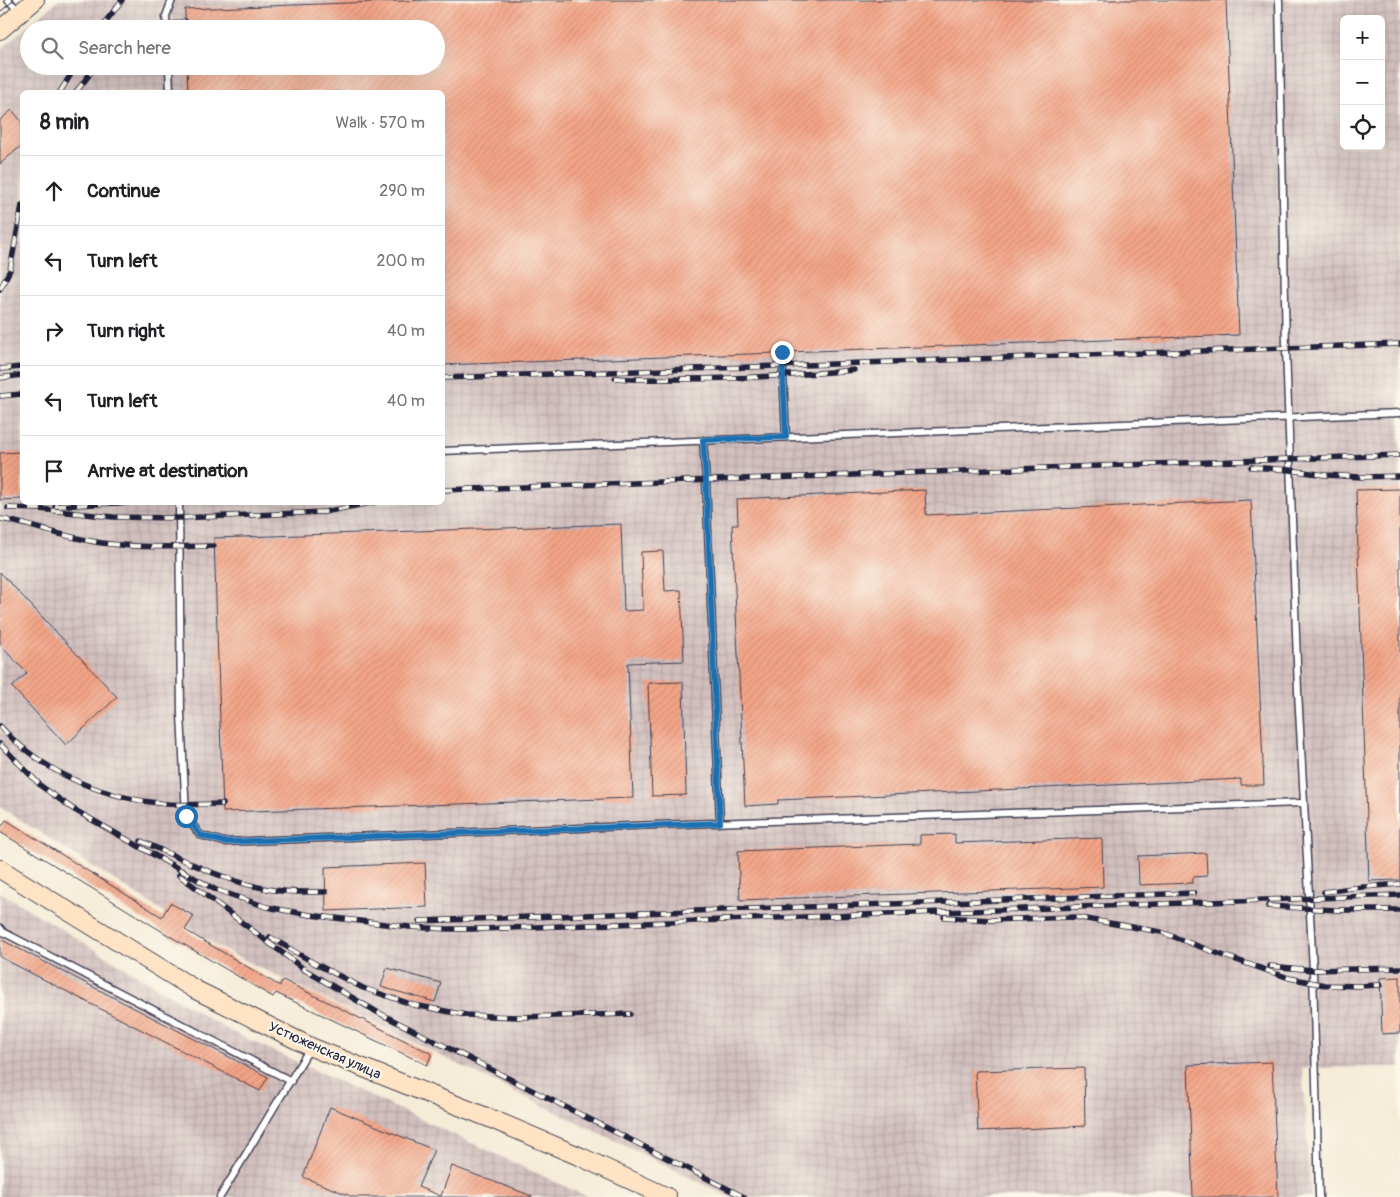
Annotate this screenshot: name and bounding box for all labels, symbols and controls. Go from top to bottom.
map controls [1340,15,1385,150]
button: + [1340,15,1385,60]
search box [20,20,445,75]
icon: search [38,34,66,62]
text: Search here [78,36,171,60]
button: − [1340,60,1385,105]
button: locate [1340,105,1385,150]
text: 8 min [40,109,89,136]
text: Walk · 570 m [336,113,425,133]
icon: ahead [40,177,68,205]
text: Continue [87,179,160,203]
text: 290 m [379,181,425,201]
icon: left [40,247,68,275]
text: Turn left [87,249,157,273]
text: 200 m [377,251,425,271]
icon: right [40,317,68,345]
text: Turn right [87,319,165,343]
text: 40 m [387,321,425,341]
route end [771,341,794,364]
icon: left [40,387,68,415]
text: Turn left [87,389,157,413]
text: 40 m [387,391,425,411]
icon: arrive [40,457,68,485]
text: Arrive at destination [87,459,248,483]
route start [175,805,198,828]
street label: Устюженская улица [266,1018,384,1083]

